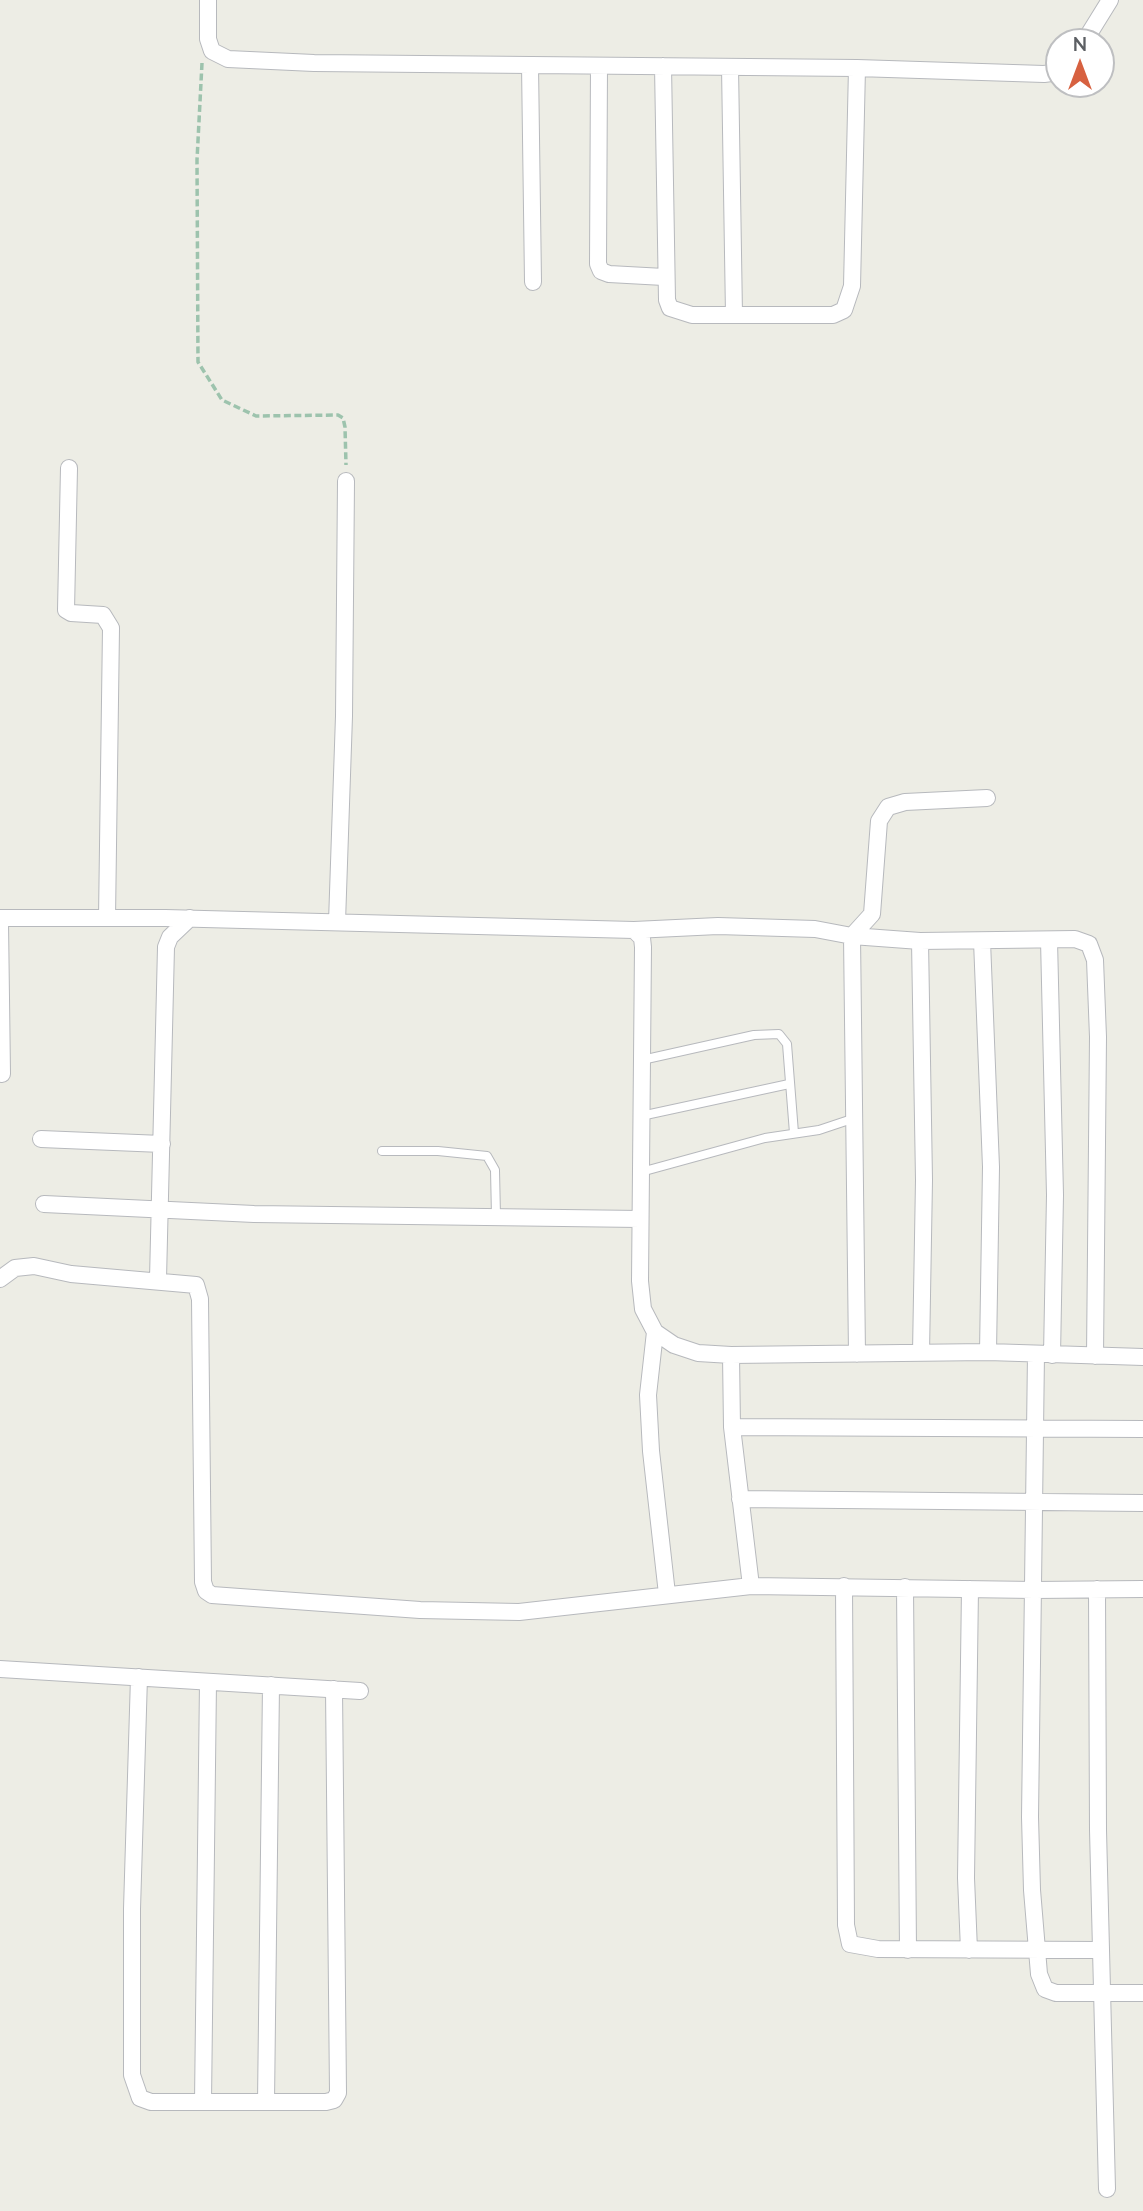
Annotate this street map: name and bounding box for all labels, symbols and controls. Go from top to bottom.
north arrow [1045,28,1115,98]
text: N [1073,32,1087,56]

